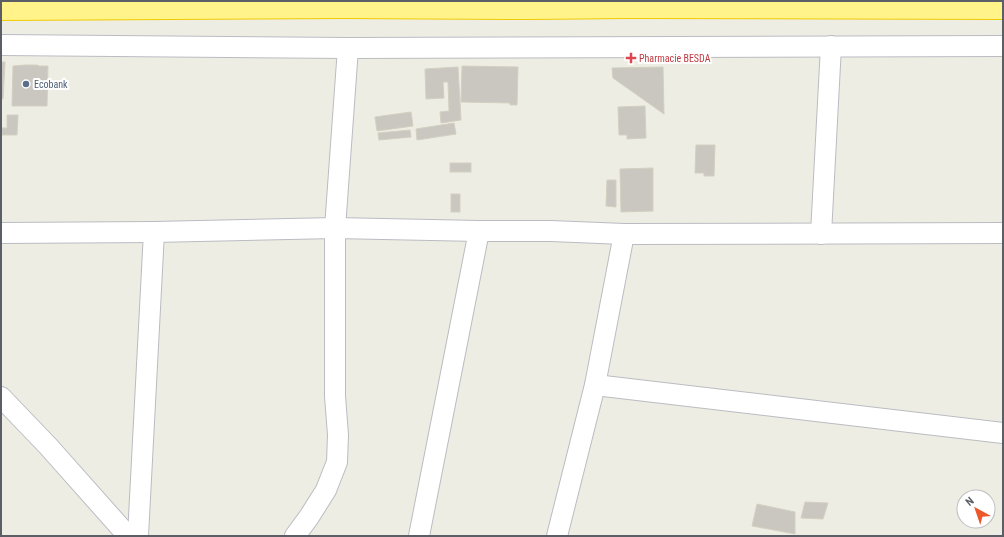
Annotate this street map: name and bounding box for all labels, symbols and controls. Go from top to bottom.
marker: Pharmacie BESDA [626,53,636,63]
place label: Pharmacie BESDA [639,53,711,64]
marker: Ecobank [21,79,31,89]
place label: Ecobank [34,79,68,90]
north arrow [956,489,996,529]
text: N [963,494,977,509]

